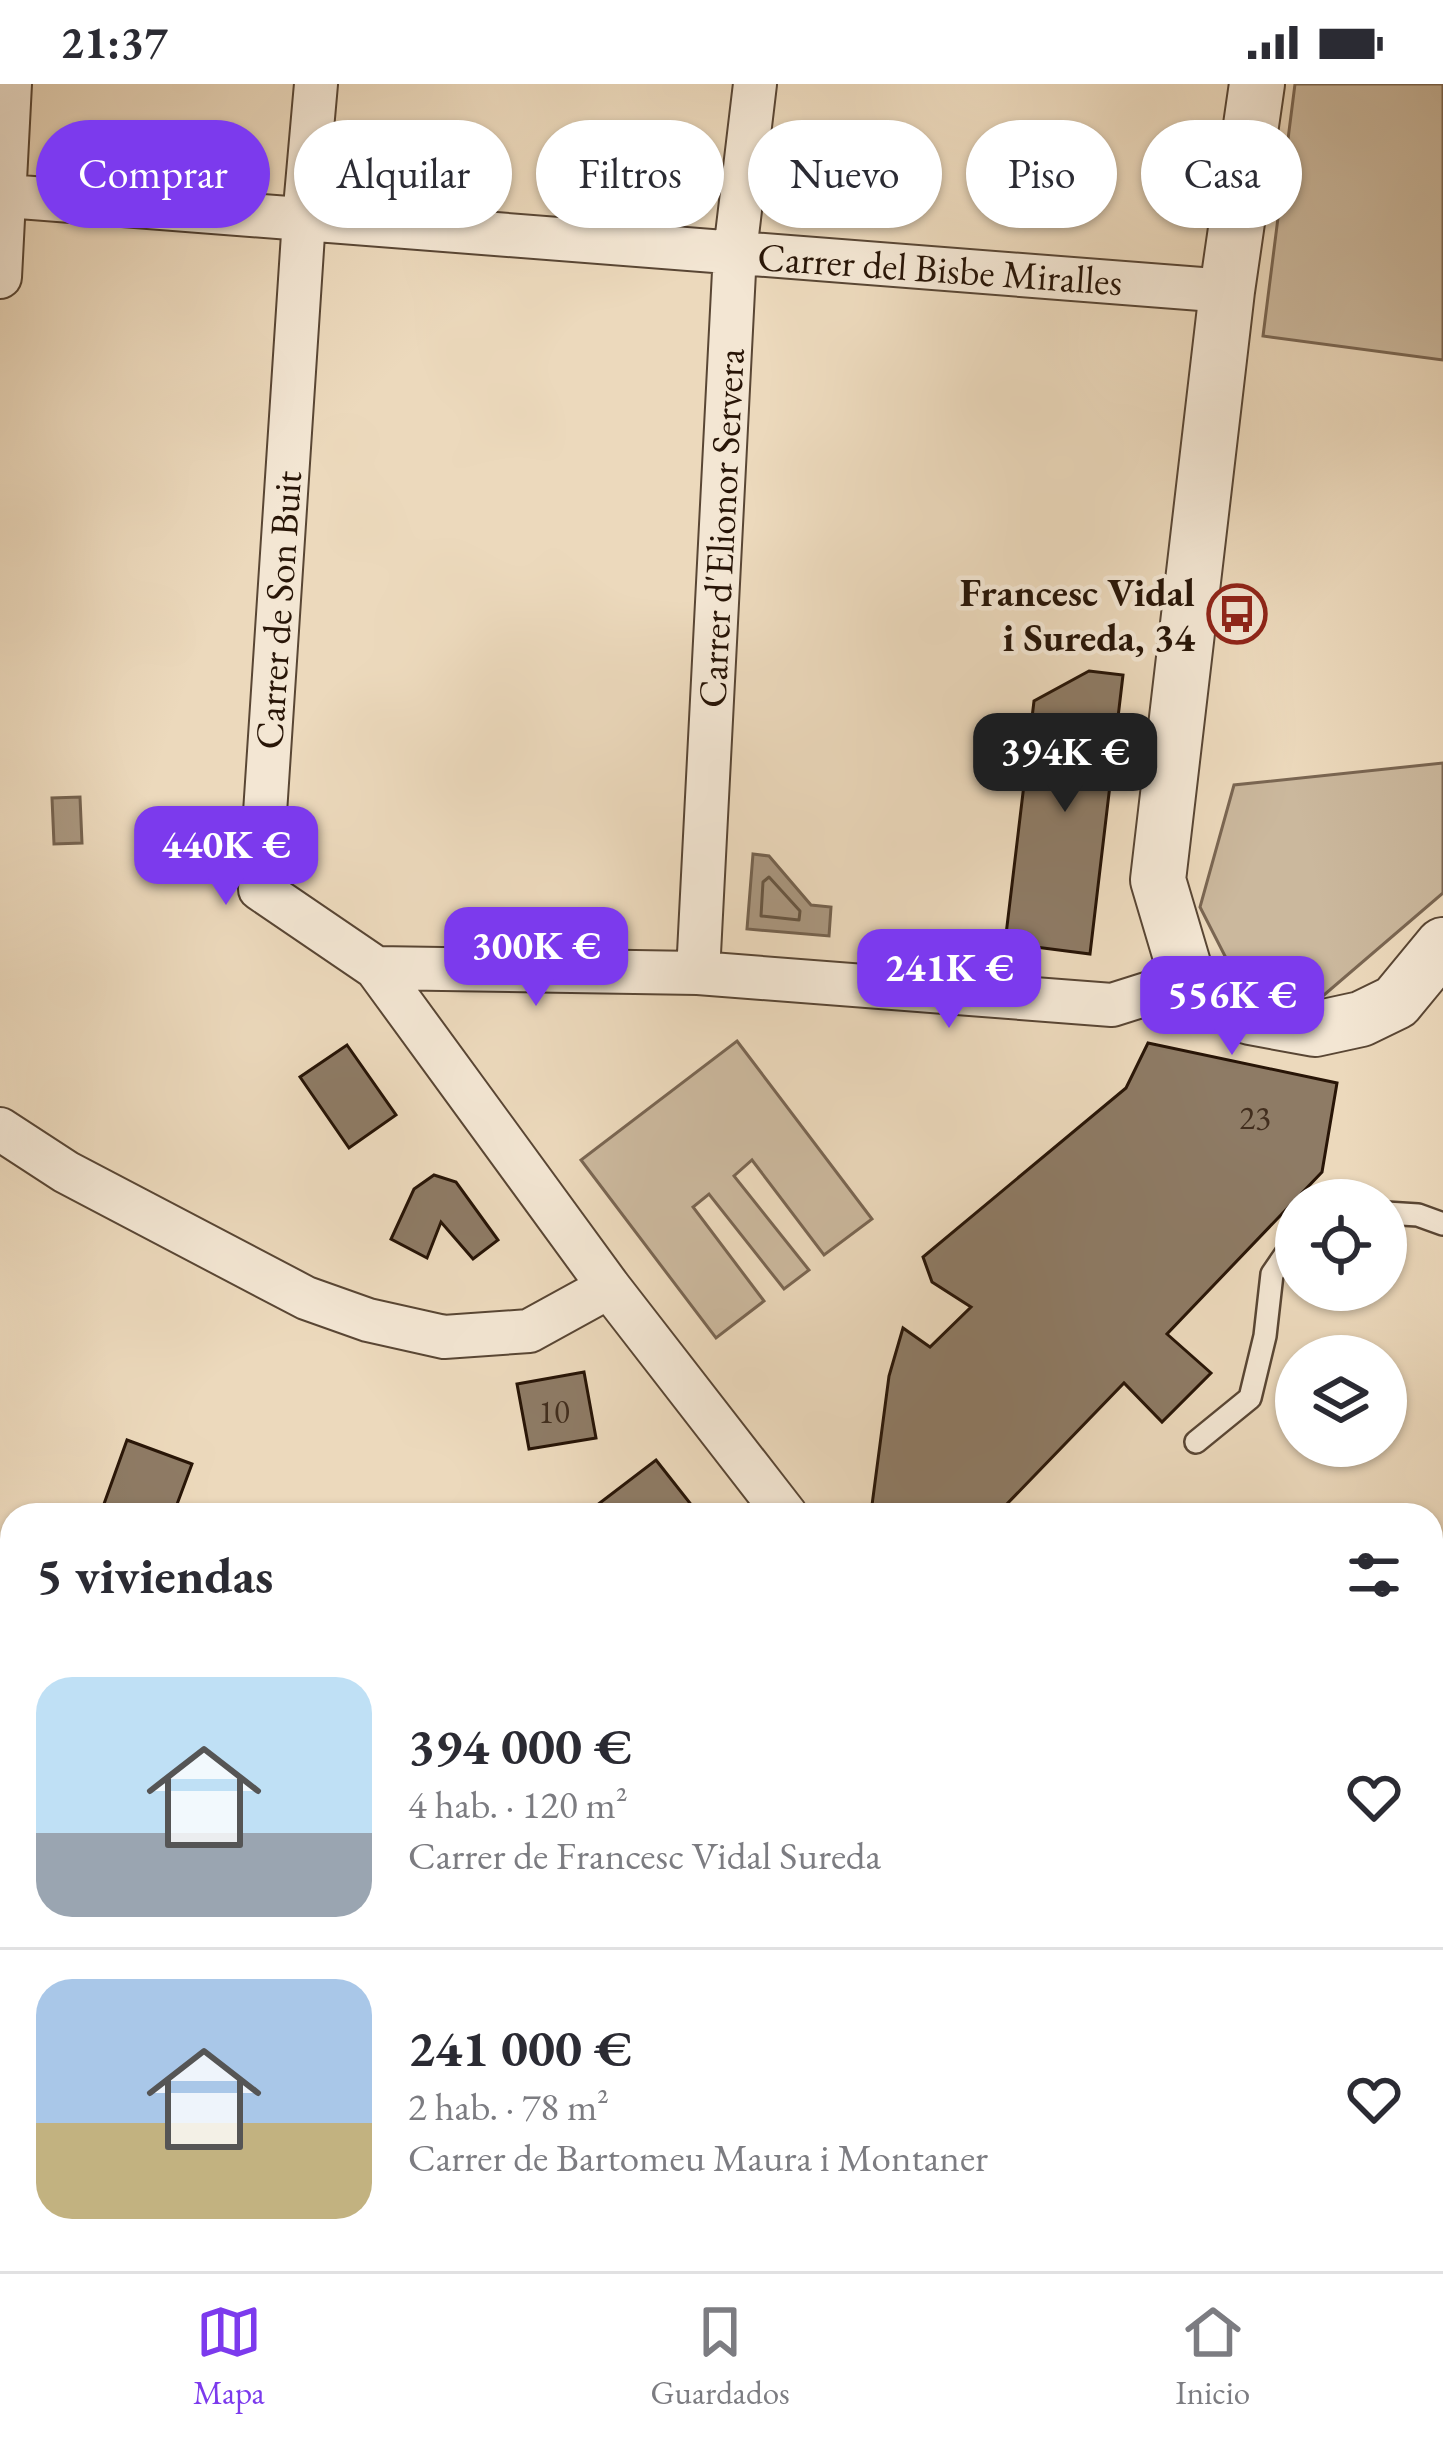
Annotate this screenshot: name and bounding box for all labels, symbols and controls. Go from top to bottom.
text: 21:37 [60,13,168,71]
chip: Comprar [36,120,270,228]
chip: Alquilar [294,120,512,228]
chip: Filtros [536,120,724,228]
chip: Nuevo [748,120,942,228]
chip: Piso [966,120,1117,228]
chip: Casa [1141,120,1302,228]
street label: Carrer del Bisbe Miralles [756,231,1124,307]
street label: Carrer d'Elionor Servera [686,346,756,709]
street label: Carrer de Son Buit [243,469,313,751]
place label: Francesc Vidal i Sureda, 34 [960,567,1195,663]
bus stop icon: Francesc Vidal i Sureda, 34 [1206,583,1268,645]
pin: 394K € [967,713,1163,815]
text: 394K € [1000,726,1130,777]
pin: 440K € [128,806,324,908]
text: 440K € [161,819,291,870]
pin: 300K € [438,907,634,1009]
text: 300K € [471,920,601,971]
pin: 241K € [851,929,1047,1031]
text: 241K € [884,942,1014,993]
pin: 556K € [1134,956,1330,1058]
text: 556K € [1167,969,1297,1020]
house number: 23 [1239,1096,1271,1139]
map controls [1275,1179,1407,1467]
button: locate [1275,1179,1407,1311]
button: layers [1275,1335,1407,1467]
house number: 10 [538,1390,570,1433]
text: 5 viviendas [36,1542,273,1608]
icon: filters [1341,1542,1407,1608]
text: 394 000 € [408,1713,632,1779]
icon: home [132,1725,276,1869]
icon: heart [1341,1764,1407,1830]
text: 4 hab. · 120 m² [408,1779,628,1830]
text: Carrer de Francesc Vidal Sureda [408,1830,881,1881]
text: 241 000 € [408,2015,632,2081]
icon: home [132,2027,276,2171]
icon: heart [1341,2066,1407,2132]
text: 2 hab. · 78 m² [408,2081,609,2132]
text: Carrer de Bartomeu Maura i Montaner [408,2132,988,2183]
tab: Mapa [193,2299,265,2414]
tab: Guardados [651,2299,790,2414]
tab: Inicio [1175,2299,1250,2414]

